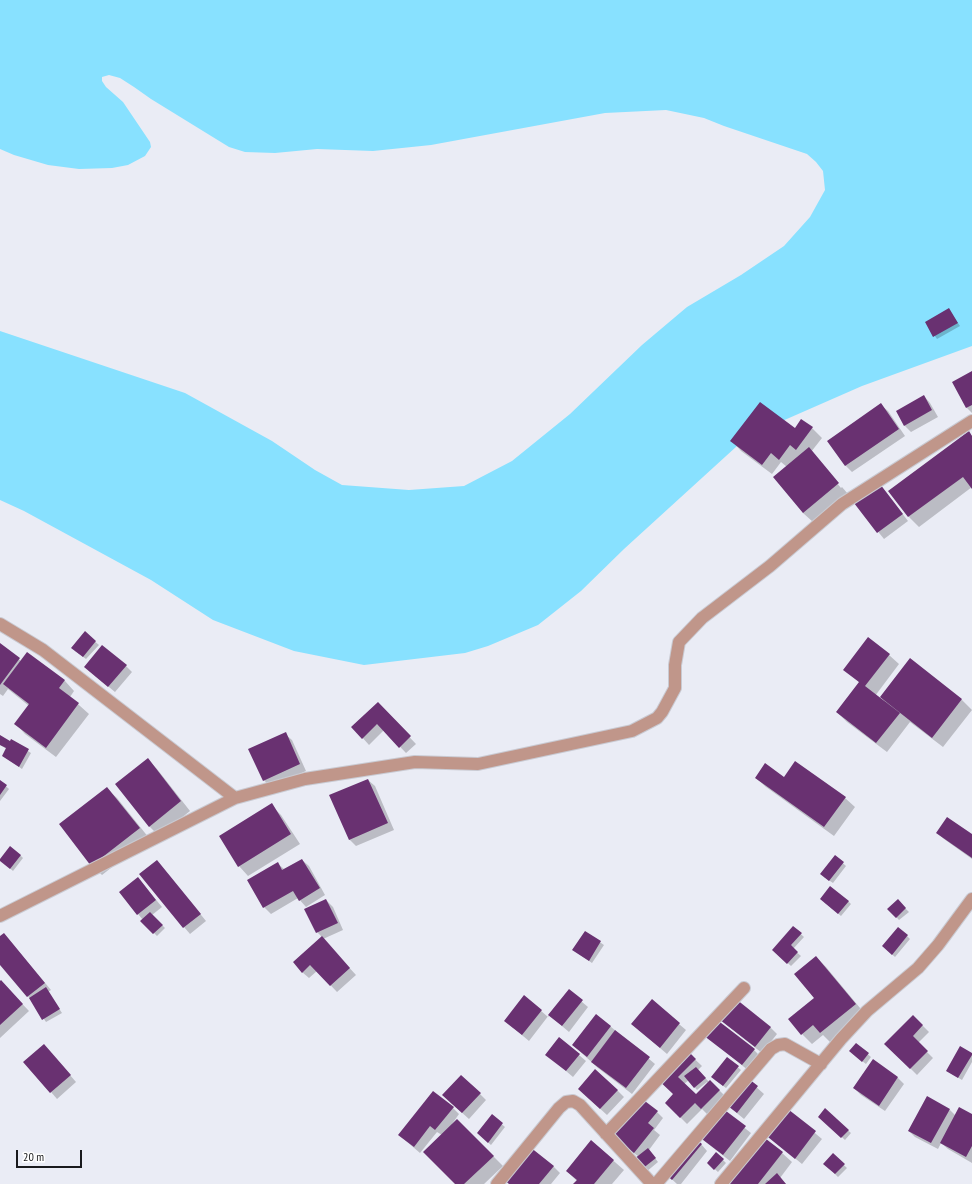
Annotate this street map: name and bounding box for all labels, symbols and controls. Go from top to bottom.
scale bar [18,1142,84,1168]
text: 20 m [23,1149,44,1164]

